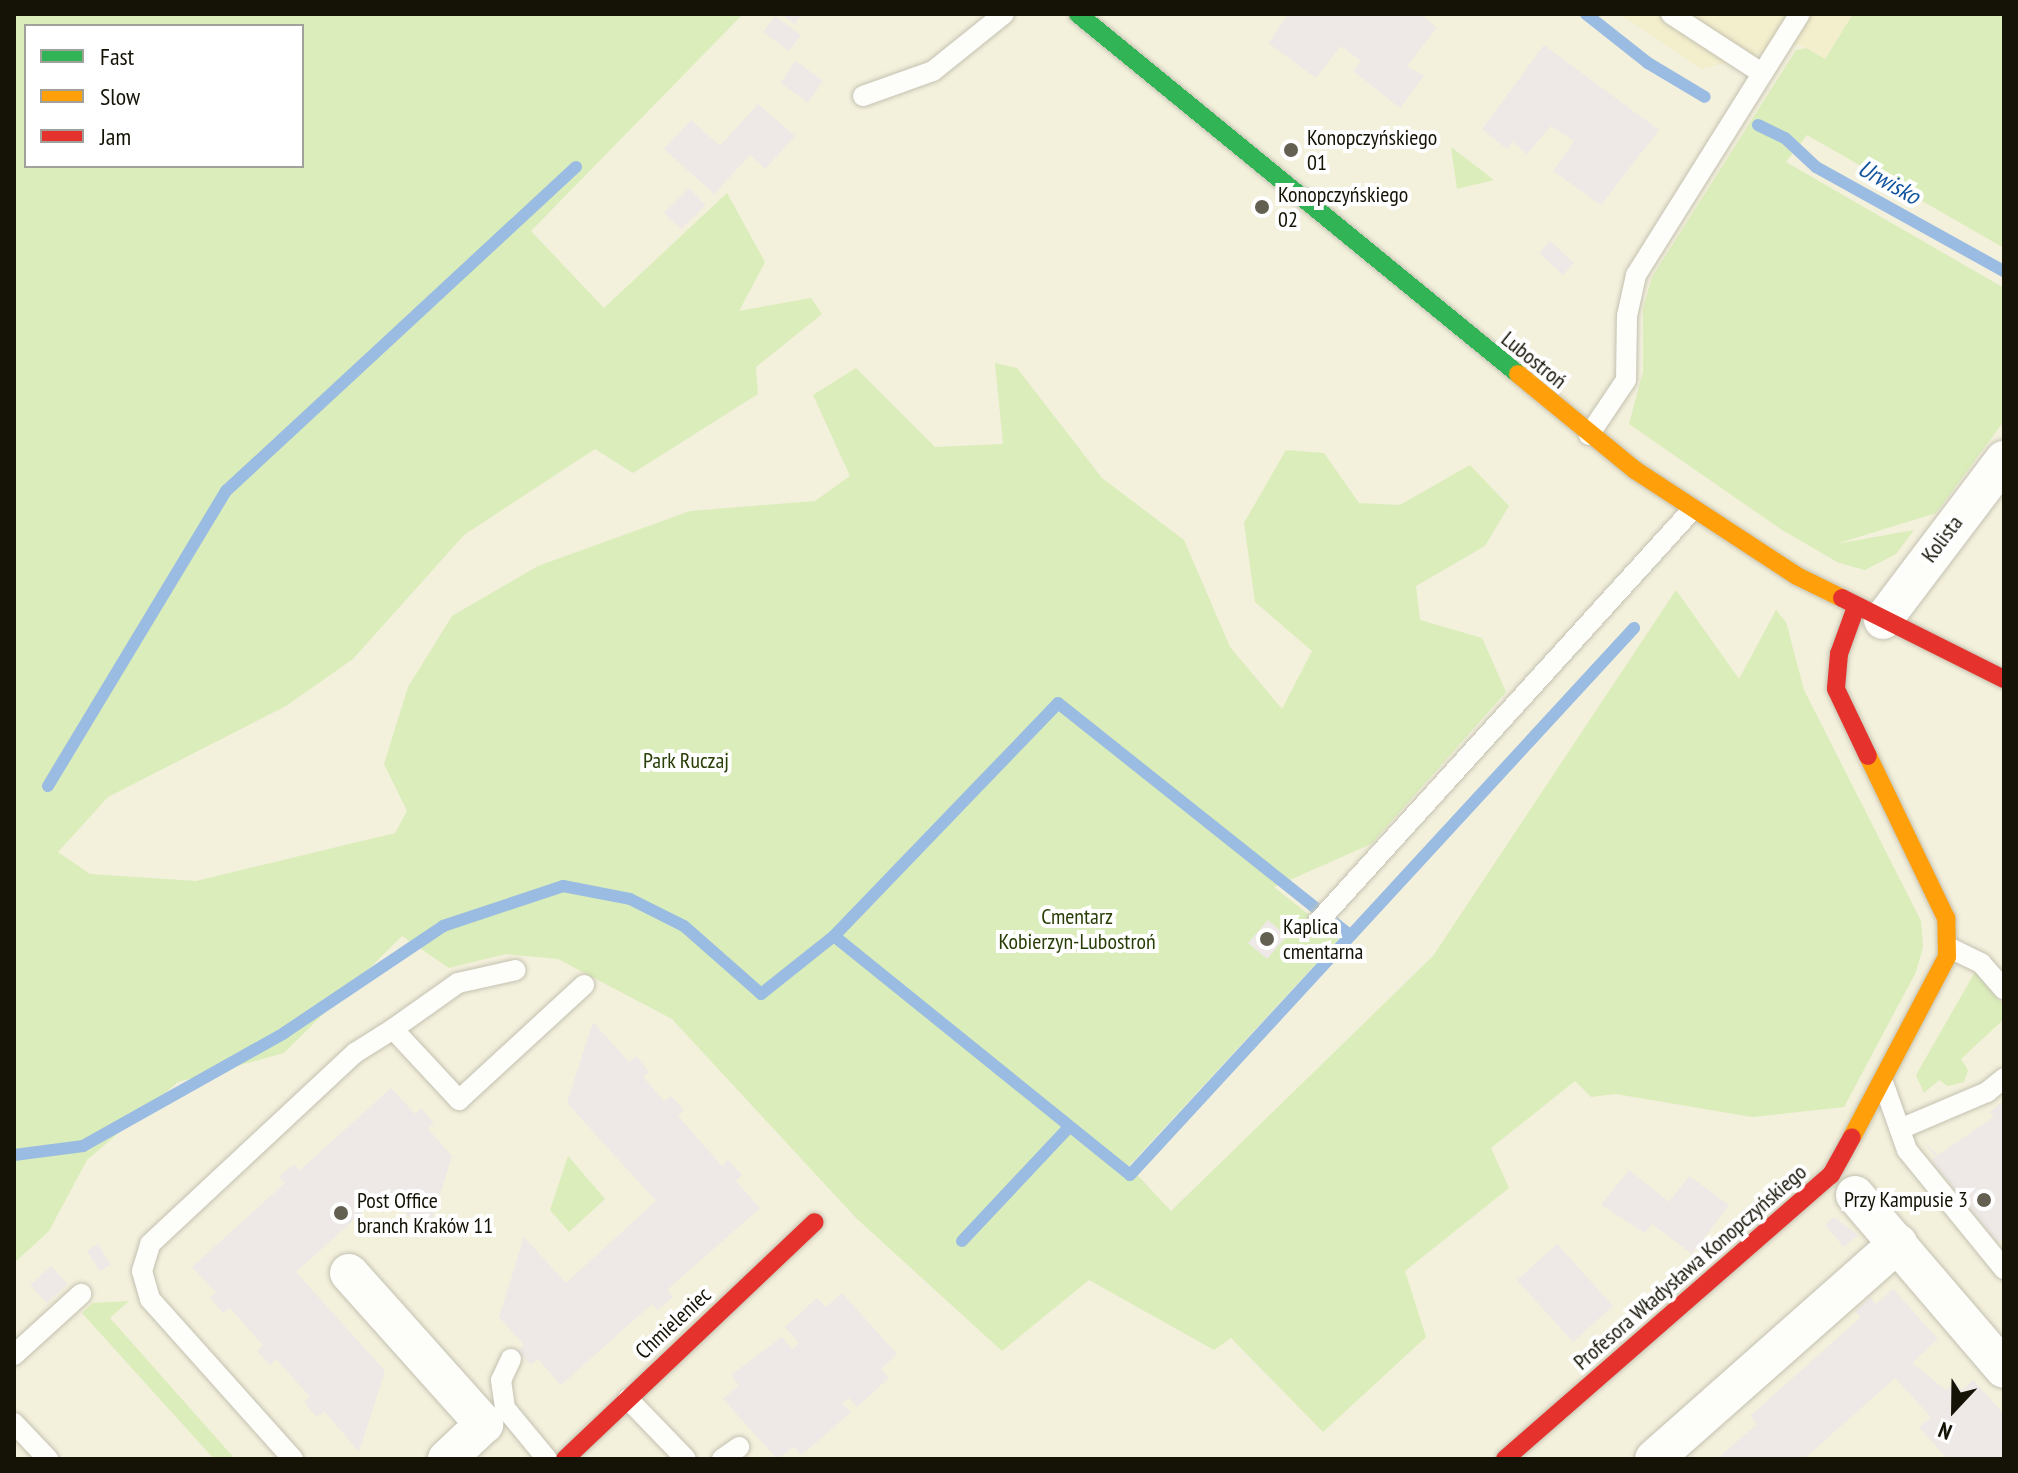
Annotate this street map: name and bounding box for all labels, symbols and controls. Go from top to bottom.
legend [24,24,304,168]
text: Fast [100,41,134,72]
text: Slow [100,81,140,112]
text: Jam [100,121,131,152]
place label: Konopczyńskiego 01 [1307,124,1437,176]
marker: Konopczyńskiego 01 [1282,141,1300,159]
water label: Urwisko [1853,153,1925,211]
place label: Konopczyńskiego 02 [1278,181,1408,232]
marker: Konopczyńskiego 02 [1253,198,1271,216]
street label: Lubostroń [1496,326,1572,394]
street label: Kolista [1916,510,1968,568]
park label: Park Ruczaj [643,748,729,774]
park label: Cmentarz Kobierzyn-Lubostroń [998,903,1156,954]
place label: Kaplica cmentarna [1283,913,1363,964]
marker: Kaplica cmentarna [1258,930,1276,948]
street label: Profesora Władysława Konopczyńskiego [1568,1159,1812,1375]
place label: Post Office branch Kraków 11 [357,1187,493,1238]
place label: Przy Kampusie 3 [1843,1187,1968,1213]
marker: Przy Kampusie 3 [1975,1191,1993,1209]
marker: Post Office branch Kraków 11 [332,1204,350,1222]
street label: Chmieleniec [630,1282,716,1364]
north arrow [1914,1369,1994,1449]
text: N [1934,1416,1956,1446]

